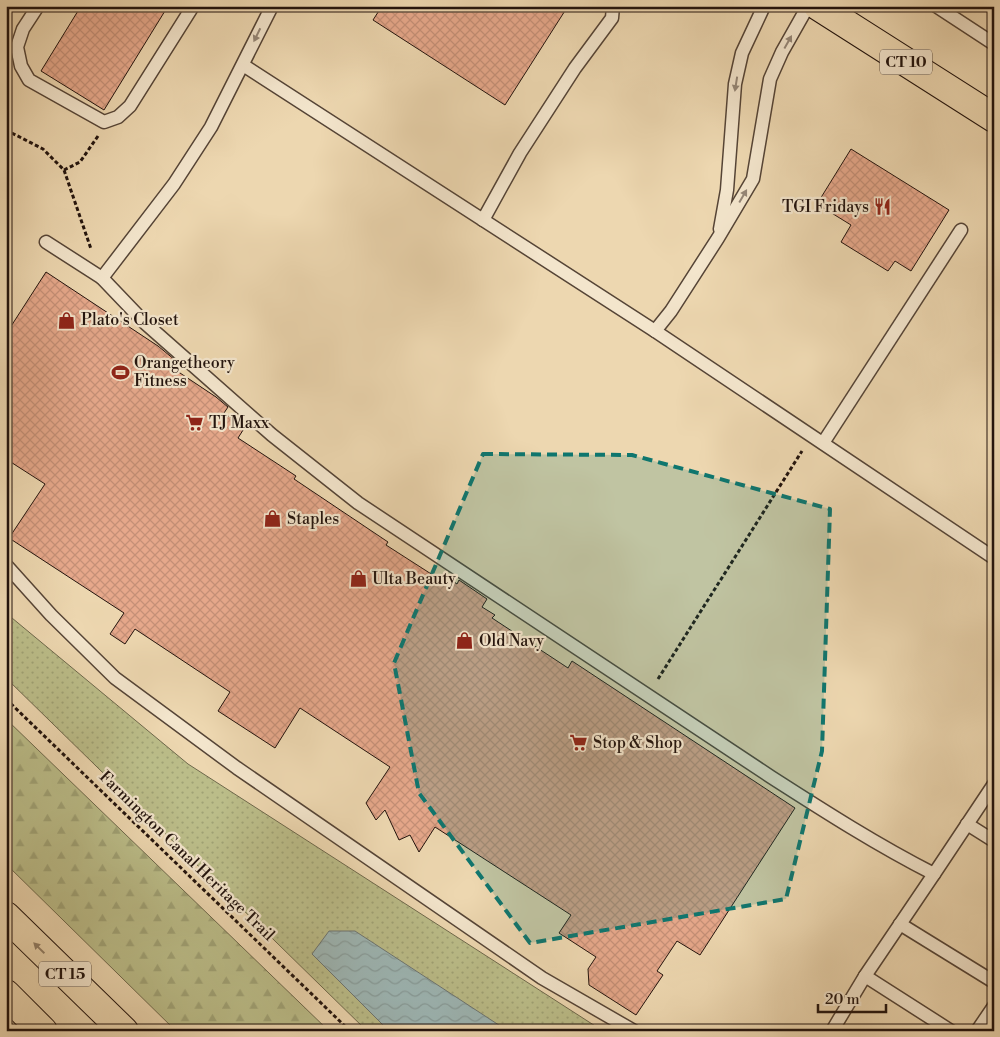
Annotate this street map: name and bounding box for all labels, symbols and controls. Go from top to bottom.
one-way arrow [253,28,262,43]
one-way arrow [784,34,792,49]
road number: CT 10 [880,50,932,74]
one-way arrow [731,77,739,93]
one-way arrow [738,190,747,203]
place label: TGI Fridays [782,197,869,217]
restaurant icon: TGI Fridays [873,197,893,217]
shop icon: Plato's Closet [57,310,77,330]
place label: Plato's Closet [81,310,179,330]
place label: Orangetheory Fitness [134,353,235,391]
sports icon: Orangetheory Fitness [110,362,130,382]
supermarket icon: TJ Maxx [185,413,205,433]
place label: TJ Maxx [209,413,270,433]
shop icon: Staples [263,509,283,529]
place label: Staples [287,509,339,529]
shop icon: Ulta Beauty [348,569,368,589]
place label: Ulta Beauty [372,569,456,589]
shop icon: Old Navy [455,631,475,651]
place label: Old Navy [479,631,544,651]
supermarket icon: Stop & Shop [569,733,589,753]
place label: Stop & Shop [593,733,682,753]
street label: Farmington Canal Heritage Trail [95,767,279,945]
one-way arrow [33,942,45,954]
road number: CT 15 [39,962,91,986]
scale bar [818,982,885,1014]
text: 20 m [825,990,860,1009]

